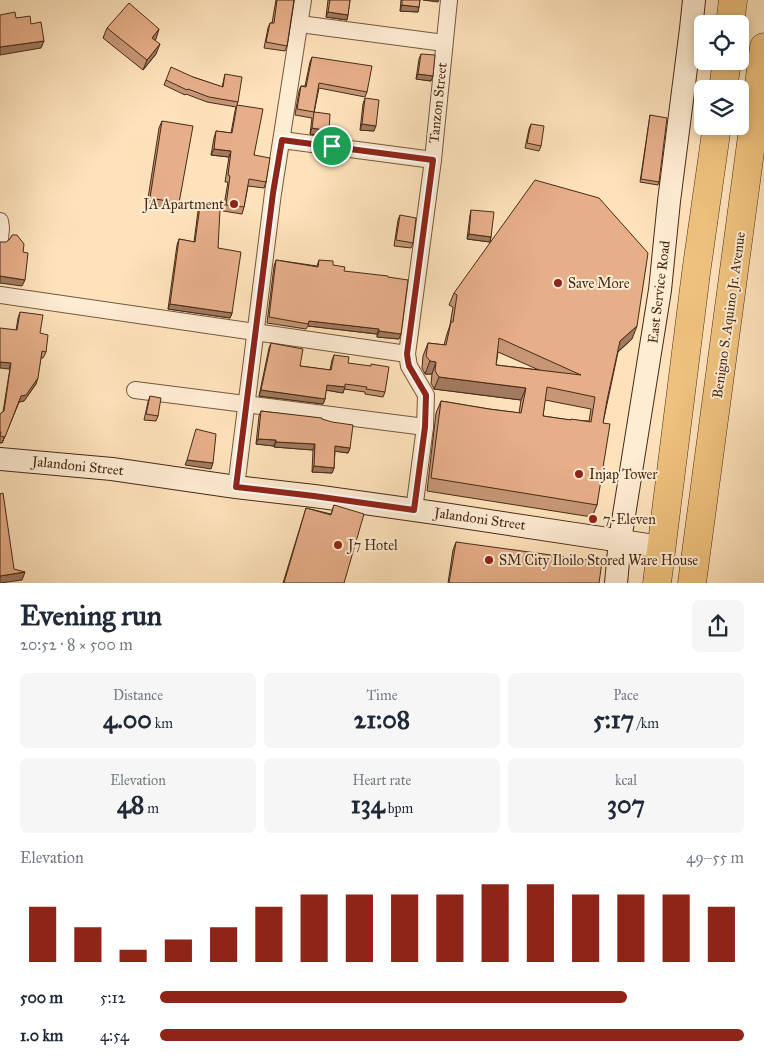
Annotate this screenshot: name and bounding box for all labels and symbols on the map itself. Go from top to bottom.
street label: Tanzon Street [425,62,451,144]
pin [311,125,353,167]
place label: JA Apartment [141,196,224,214]
marker: JA Apartment [228,198,240,210]
street label: Benigno S. Aquino Jr. Avenue [709,230,750,399]
street label: East Service Road [644,240,674,344]
place label: Save More [568,275,630,292]
marker: Save More [552,277,564,289]
street label: Jalandoni Street [29,453,125,480]
place label: Injap Tower [589,466,658,483]
marker: Injap Tower [573,468,585,480]
street label: Jalandoni Street [431,504,527,535]
place label: 7-Eleven [603,511,656,528]
marker: 7-Eleven [587,513,599,525]
place label: J7 Hotel [346,537,398,555]
marker: J7 Hotel [332,539,344,551]
place label: SM City Iloilo Stored Ware House [499,552,698,569]
marker: SM City Iloilo Stored Ware House [483,554,495,566]

